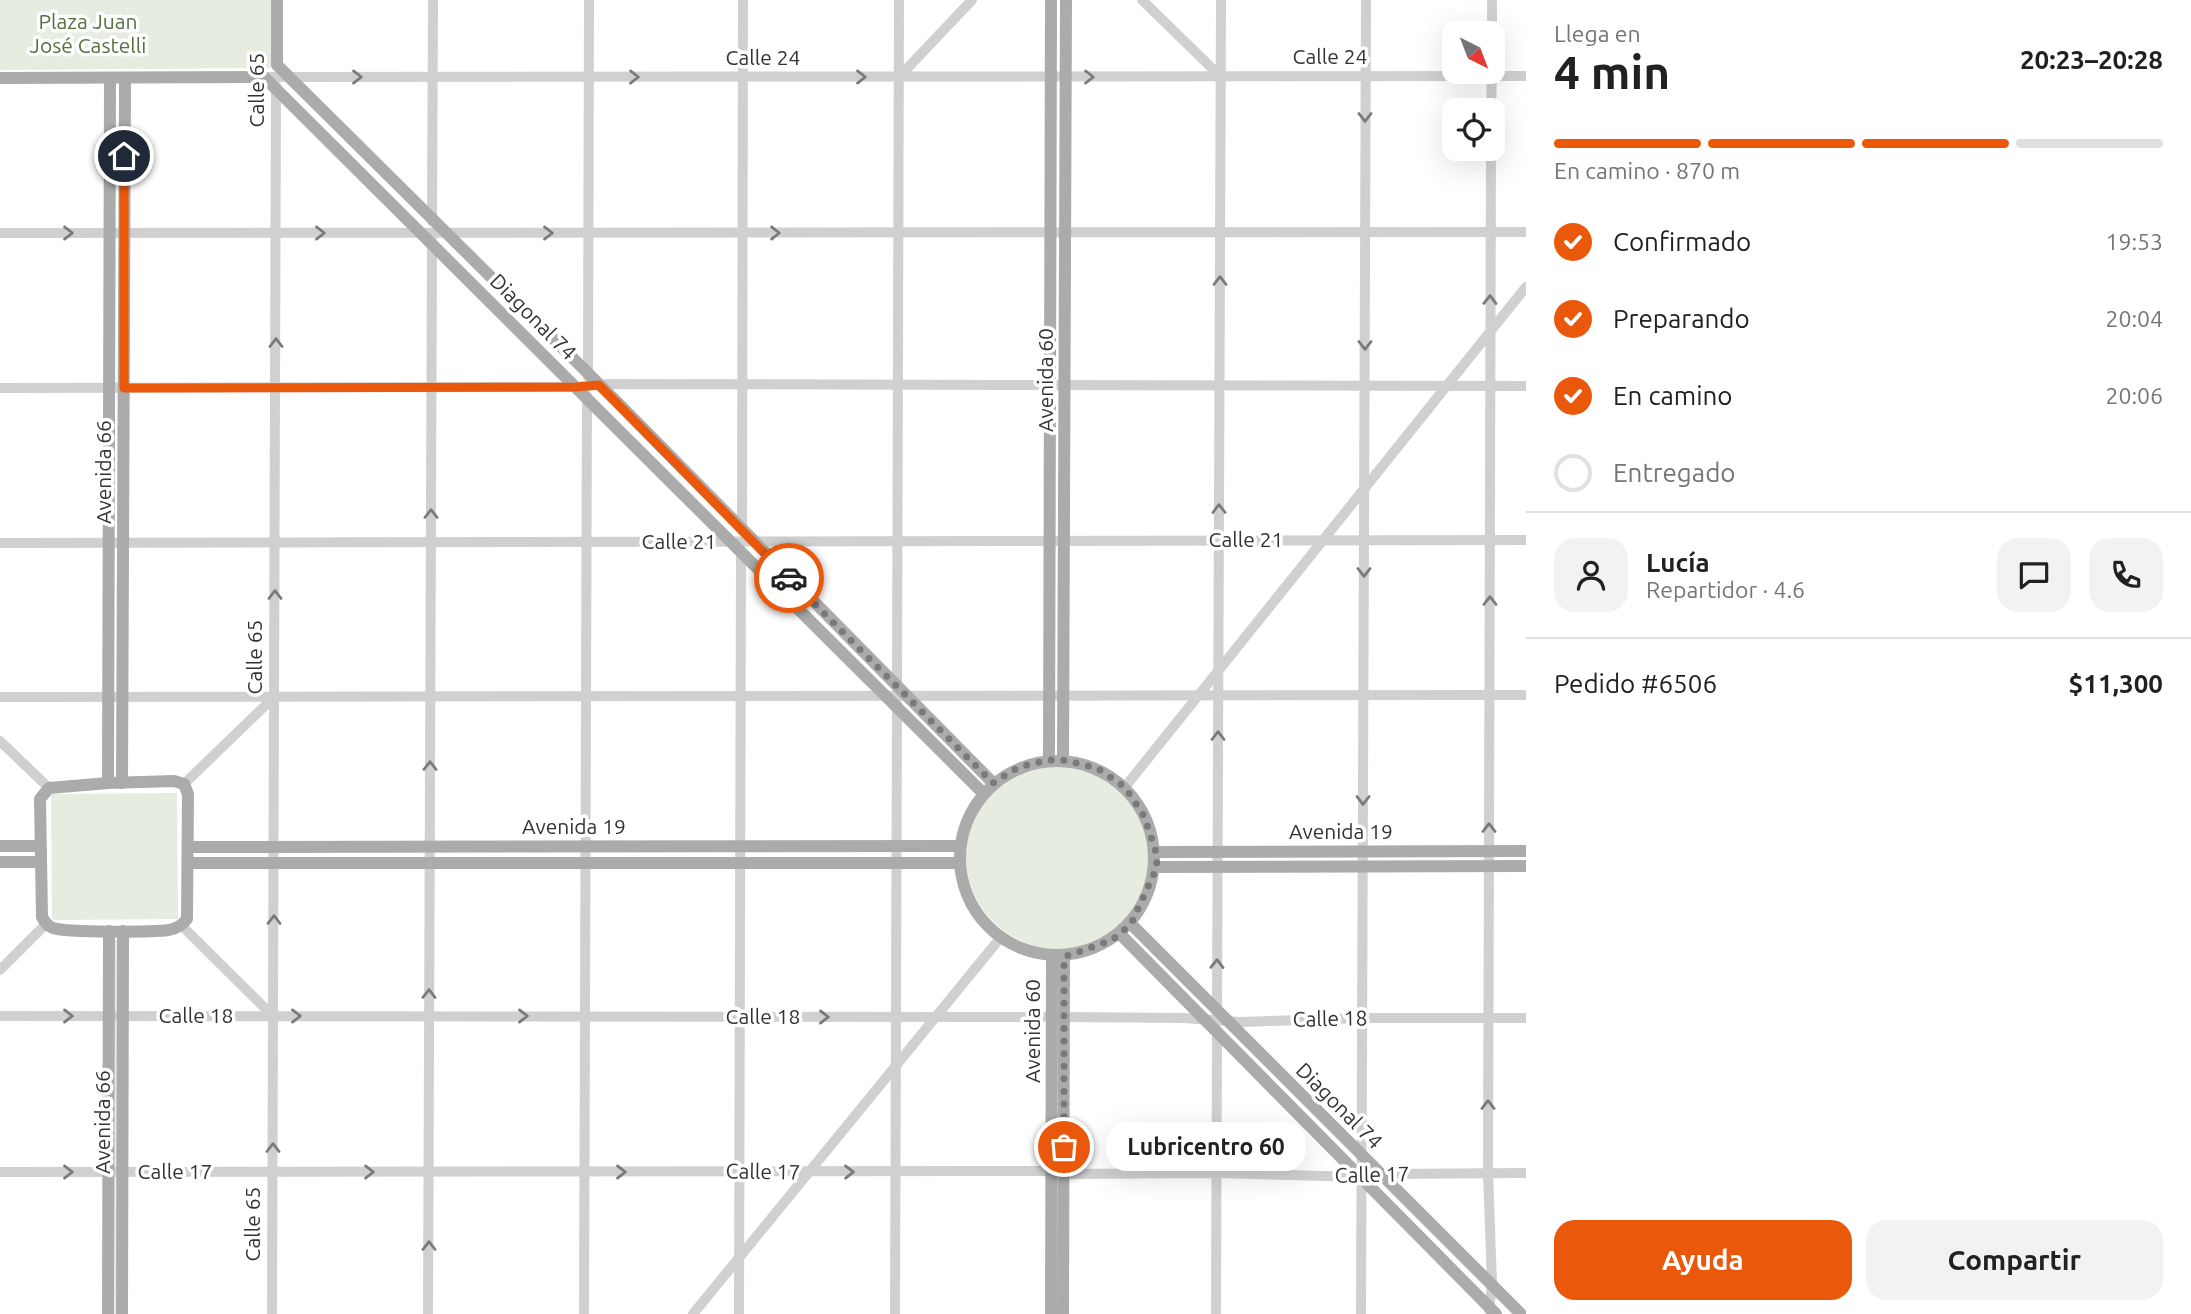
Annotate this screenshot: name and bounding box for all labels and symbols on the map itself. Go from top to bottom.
park label: Plaza Juan José Castelli [30,9,146,57]
north arrow [1442,21,1505,84]
street label: Calle 24 [1293,44,1367,68]
street label: Calle 24 [726,45,800,69]
street label: Calle 65 [244,53,268,127]
one-way arrow [353,69,363,85]
one-way arrow [629,69,640,85]
one-way arrow [857,69,867,85]
one-way arrow [1084,69,1095,85]
one-way arrow [1358,112,1373,123]
pin [94,126,154,186]
one-way arrow [63,225,74,241]
one-way arrow [315,225,326,241]
one-way arrow [543,225,553,241]
one-way arrow [770,225,781,241]
street label: Diagonal 74 [486,268,582,364]
one-way arrow [1212,275,1228,286]
one-way arrow [1482,294,1498,305]
street label: Avenida 60 [1033,328,1057,432]
one-way arrow [268,337,284,348]
one-way arrow [1357,340,1373,350]
street label: Avenida 66 [91,420,115,524]
one-way arrow [1211,503,1227,513]
one-way arrow [423,509,439,519]
street label: Calle 21 [1209,527,1283,551]
street label: Calle 21 [642,529,716,553]
courier [754,543,824,613]
one-way arrow [1356,567,1372,578]
one-way arrow [267,589,283,600]
one-way arrow [1482,595,1498,606]
street label: Calle 65 [242,620,266,694]
one-way arrow [1210,730,1226,741]
one-way arrow [422,761,438,771]
one-way arrow [1355,795,1371,805]
street label: Avenida 19 [522,814,626,838]
street label: Avenida 19 [1289,819,1393,843]
one-way arrow [1481,823,1497,833]
one-way arrow [266,915,282,925]
one-way arrow [1209,958,1224,969]
street label: Avenida 60 [1020,979,1044,1083]
one-way arrow [421,988,437,999]
street label: Calle 18 [159,1003,233,1027]
street label: Calle 18 [726,1004,800,1028]
street label: Calle 18 [1292,1005,1368,1031]
one-way arrow [63,1008,74,1024]
one-way arrow [291,1008,301,1024]
one-way arrow [518,1008,529,1024]
one-way arrow [819,1009,830,1025]
street label: Diagonal 74 [1292,1057,1388,1153]
street label: Avenida 66 [90,1070,114,1174]
one-way arrow [1480,1099,1496,1110]
pin [1034,1117,1094,1177]
callout: Lubricentro 60 [1106,1122,1306,1172]
one-way arrow [265,1142,281,1153]
street label: Calle 17 [725,1158,801,1184]
street label: Calle 17 [138,1159,212,1183]
street label: Calle 17 [1334,1161,1410,1187]
one-way arrow [63,1164,74,1180]
one-way arrow [364,1164,375,1180]
one-way arrow [616,1164,627,1179]
one-way arrow [844,1164,854,1180]
street label: Calle 65 [240,1187,264,1261]
one-way arrow [421,1240,437,1251]

